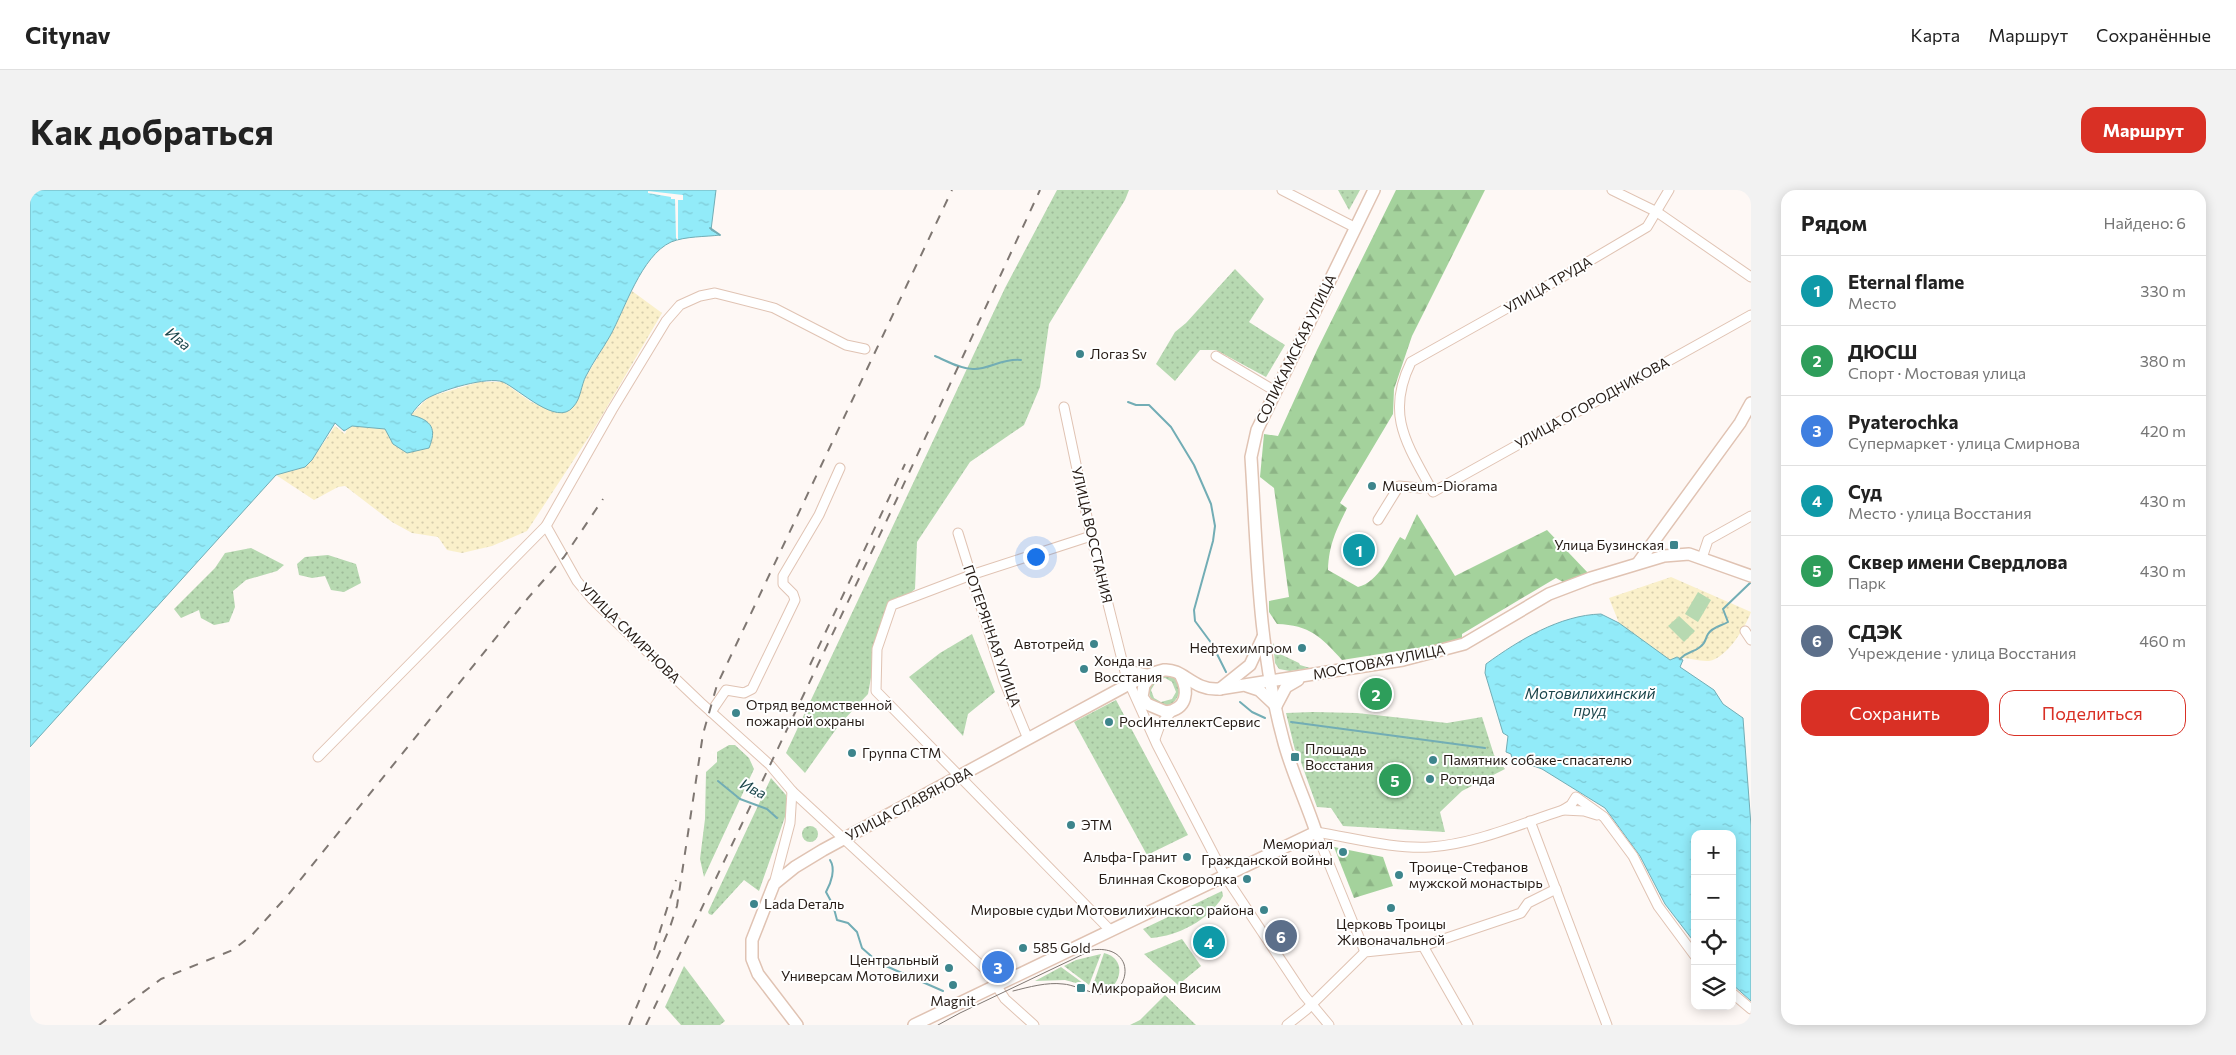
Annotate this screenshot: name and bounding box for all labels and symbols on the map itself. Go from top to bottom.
street label: УЛИЦА ТРУДА [1501,252,1595,317]
street label: СОЛИКАМСКАЯ УЛИЦА [1252,271,1339,426]
water label: Ива [162,323,195,354]
place label: Логаз Sv [1090,345,1147,362]
marker: Логаз Sv [1074,348,1086,360]
street label: УЛИЦА ОГОРОДНИКОВА [1512,353,1672,452]
street label: УЛИЦА ВОССТАНИЯ [1068,465,1116,605]
place label: Museum-Diorama [1382,477,1497,494]
marker: Museum-Diorama [1366,480,1378,492]
pin: 1 [1343,531,1375,569]
place label: Улица Бузинская [1554,536,1664,553]
marker: Улица Бузинская [1668,539,1680,551]
your location [1023,544,1049,570]
street label: ПОТЕРЯННАЯ УЛИЦА [960,563,1025,709]
street label: УЛИЦА СМИРНОВА [577,579,684,687]
place label: Автотрейд [1014,635,1084,652]
marker: Автотрейд [1088,638,1100,650]
place label: Нефтехимпром [1189,639,1292,656]
street label: МОСТОВАЯ УЛИЦА [1311,640,1447,683]
marker: Нефтехимпром [1296,642,1308,654]
place label: Хонда на Восстания [1094,652,1162,685]
marker: Хонда на Восстания [1078,663,1090,675]
pin: 2 [1360,675,1392,713]
water label: Мотовилихинский пруд [1525,684,1656,719]
place label: Отряд ведомственной пожарной охраны [746,696,892,729]
marker: Отряд ведомственной пожарной охраны [730,707,742,719]
place label: РосИнтеллектСервис [1119,713,1260,730]
marker: РосИнтеллектСервис [1103,716,1115,728]
place label: Площадь Восстания [1305,740,1373,773]
place label: Группа СТМ [862,744,941,761]
marker: Группа СТМ [846,747,858,759]
marker: Площадь Восстания [1289,751,1301,763]
place label: Памятник собаке-спасателю [1443,751,1632,768]
marker: Памятник собаке-спасателю [1427,754,1439,766]
pin: 5 [1379,761,1411,799]
street label: УЛИЦА СЛАВЯНОВА [843,763,975,844]
place label: Ротонда [1440,770,1495,787]
marker: Ротонда [1424,773,1436,785]
water label: Ива [737,774,770,802]
place label: ЭТМ [1081,816,1112,833]
marker: ЭТМ [1065,819,1077,831]
place label: Мемориал Гражданской войны [1201,835,1333,868]
marker: Мемориал Гражданской войны [1337,846,1349,858]
place label: Альфа-Гранит [1083,848,1177,865]
marker: Альфа-Гранит [1181,851,1193,863]
place label: Троице-Стефанов мужской монастырь [1409,858,1543,891]
marker: Троице-Стефанов мужской монастырь [1393,869,1405,881]
place label: Блинная Сковородка [1099,870,1237,887]
marker: Блинная Сковородка [1241,873,1253,885]
place label: Lada Dеталь [764,895,844,912]
marker: Lada Dеталь [748,898,760,910]
place label: Мировые судьи Мотовилихинского района [970,901,1254,918]
marker: Церковь Троицы Живоначальной [1385,902,1397,914]
marker: Мировые судьи Мотовилихинского района [1258,904,1270,916]
place label: Церковь Троицы Живоначальной [1336,915,1446,948]
pin: 6 [1265,917,1297,955]
pin: 4 [1193,923,1225,961]
place label: 585 Gold [1033,939,1091,956]
marker: 585 Gold [1017,942,1029,954]
pin: 3 [982,948,1014,986]
place label: Центральный Универсам Мотовилихи [781,951,939,984]
marker: Центральный Универсам Мотовилихи [943,962,955,974]
marker: Magnit [947,979,959,991]
place label: Микрорайон Висим [1091,979,1221,996]
marker: Микрорайон Висим [1075,982,1087,994]
place label: Magnit [930,992,976,1009]

